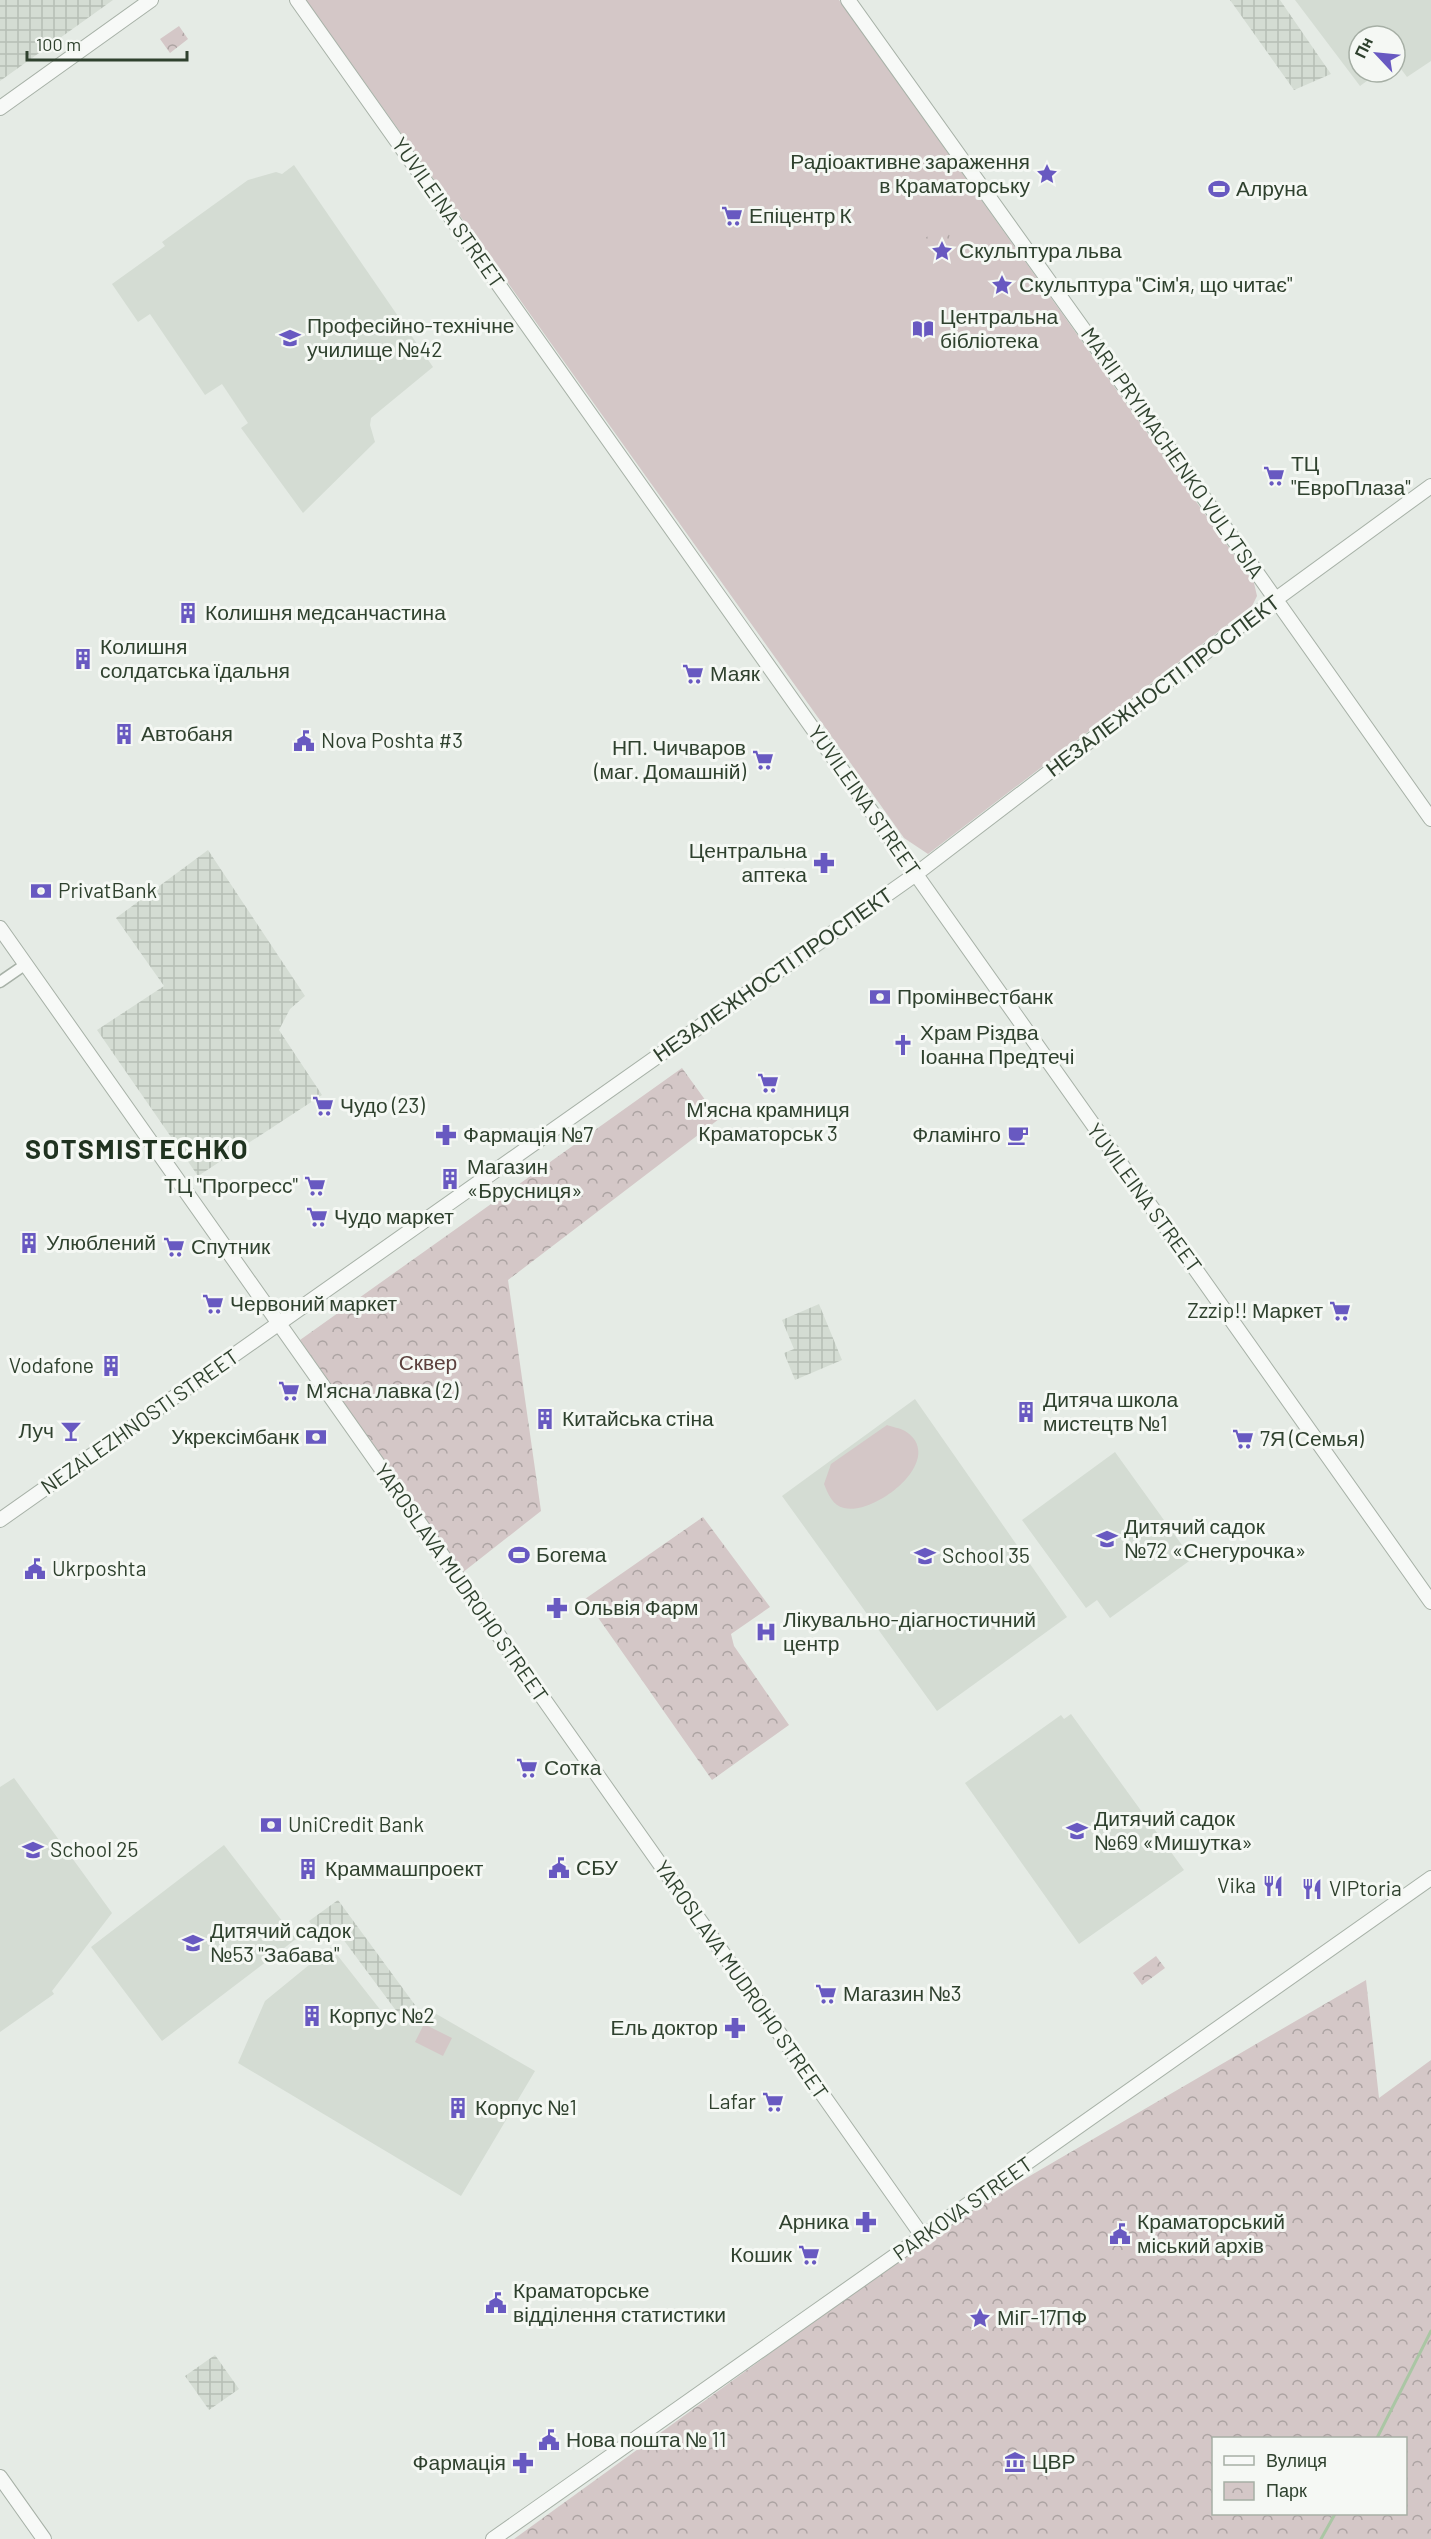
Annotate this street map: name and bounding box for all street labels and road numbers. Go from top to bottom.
street label: YUVILEINA STREET [388,132,511,292]
street label: MARII PRYIMACHENKO VULYTSIA [1077,322,1270,583]
street label: НЕЗАЛЕЖНОСТІ ПРОСПЕКТ [1040,589,1284,781]
street label: YUVILEINA STREET [804,720,927,880]
street label: НЕЗАЛЕЖНОСТІ ПРОСПЕКТ [648,881,897,1066]
street label: YUVILEINA STREET [1083,1118,1208,1277]
street label: NEZALEZHNOSTI STREET [36,1343,243,1499]
street label: YAROSLAVA MUDROHO STREET [370,1458,554,1706]
street label: YAROSLAVA MUDROHO STREET [650,1855,834,2103]
street label: PARKOVA STREET [888,2150,1037,2265]

